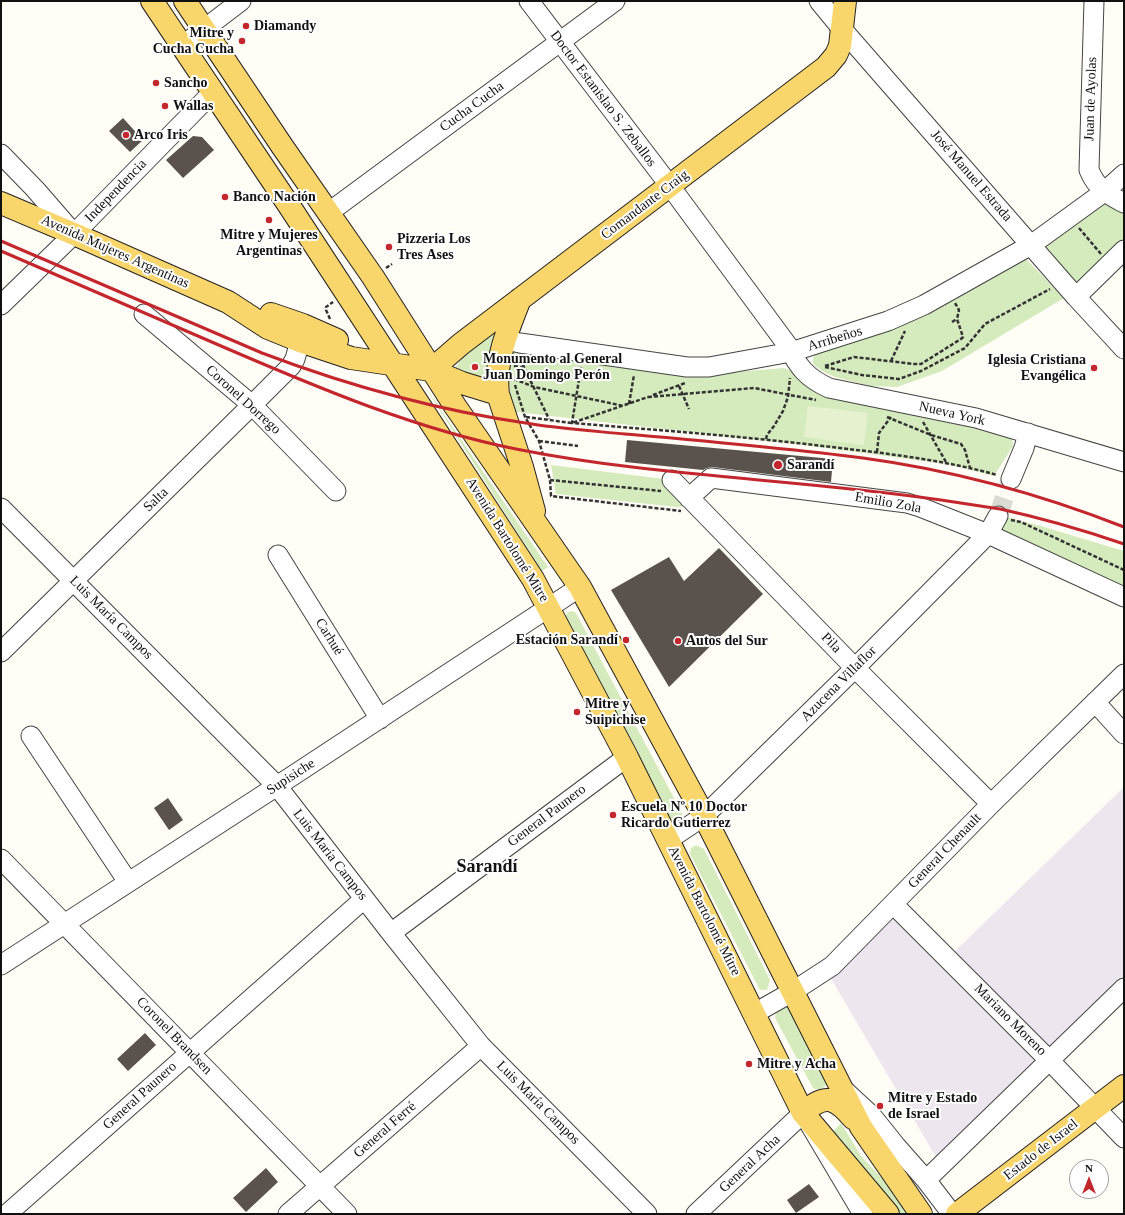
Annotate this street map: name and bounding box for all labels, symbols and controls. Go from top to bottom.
place label: Diamandy [254,18,316,34]
marker: Diamandy [241,21,251,31]
place label: Mitre y Cucha Cucha [153,25,234,58]
street label: Doctor Estanislao S. Zeballos [546,27,660,171]
marker: Mitre y Cucha Cucha [237,36,247,46]
street label: Juan de Ayolas [1081,57,1101,141]
place label: Sancho [164,75,208,91]
marker: Sancho [151,78,161,88]
street label: Cucha Cucha [437,78,507,136]
place label: Wallas [173,98,213,114]
marker: Wallas [160,101,170,111]
place label: Arco Iris [134,127,188,143]
street label: José Manuel Estrada [927,127,1015,225]
marker: Arco Iris [121,130,131,140]
street label: Independencia [82,156,150,226]
street label: Comandante Craig [598,167,692,243]
place label: Banco Nación [233,189,316,205]
marker: Banco Nación [220,192,230,202]
street label: Avenida Mujeres Argentinas [38,212,192,292]
marker: Mitre y Mujeres Argentinas [264,215,274,225]
place label: Mitre y Mujeres Argentinas [220,227,318,260]
place label: Pizzeria Los Tres Ases [397,231,470,264]
marker: Pizzeria Los Tres Ases [384,242,394,252]
street label: Arribeños [806,323,864,355]
place label: Monumento al General Juan Domingo Perón [483,351,622,384]
place label: Iglesia Cristiana Evangélica [988,352,1086,384]
street label: Coronel Dorrego [202,362,284,438]
marker: Monumento al General Juan Domingo Perón [470,362,480,372]
marker: Iglesia Cristiana Evangélica [1089,363,1099,373]
street label: Nueva York [917,398,987,430]
place label: Sarandí [787,457,834,473]
marker: Sarandí [772,459,784,471]
street label: Avenida Bartolomé Mitre [462,475,552,605]
street label: Salta [140,484,172,516]
street label: Emilio Zola [853,489,923,517]
street label: Luis María Campos [66,573,156,663]
street label: Carhué [311,615,347,659]
street label: Pila [817,629,845,657]
place label: Estación Sarandí [516,632,618,648]
place label: Autos del Sur [686,633,768,649]
marker: Estación Sarandí [621,635,631,645]
marker: Autos del Sur [673,636,683,646]
street label: Azucena Villaflor [798,643,880,725]
place label: Mitre y Suipichise [585,696,646,728]
marker: Mitre y Suipichise [572,707,582,717]
street label: Supisiche [264,755,318,799]
street label: General Paunero [505,781,589,851]
place label: Escuela Nº 10 Doctor Ricardo Gutierrez [621,799,747,832]
street label: Luis María Campos [289,806,371,904]
marker: Escuela Nº 10 Doctor Ricardo Gutierrez [608,810,618,820]
street label: General Chenault [905,810,985,892]
street label: Avenida Bartolomé Mitre [664,843,744,979]
district label: Sarandí [456,856,518,878]
street label: Mariano Moreno [970,980,1050,1060]
street label: Coronel Brandsen [133,994,215,1078]
place label: Mitre y Acha [757,1056,836,1072]
street label: General Paunero [100,1058,180,1134]
street label: Luis María Campos [493,1058,583,1148]
marker: Mitre y Acha [744,1059,754,1069]
place label: Mitre y Estado de Israel [888,1090,977,1122]
street label: General Ferré [350,1098,420,1162]
marker: Mitre y Estado de Israel [875,1101,885,1111]
street label: Estado de Israel [1001,1116,1081,1184]
street label: General Acha [716,1131,784,1197]
north arrow [1069,1159,1109,1199]
text: N [1085,1162,1093,1174]

